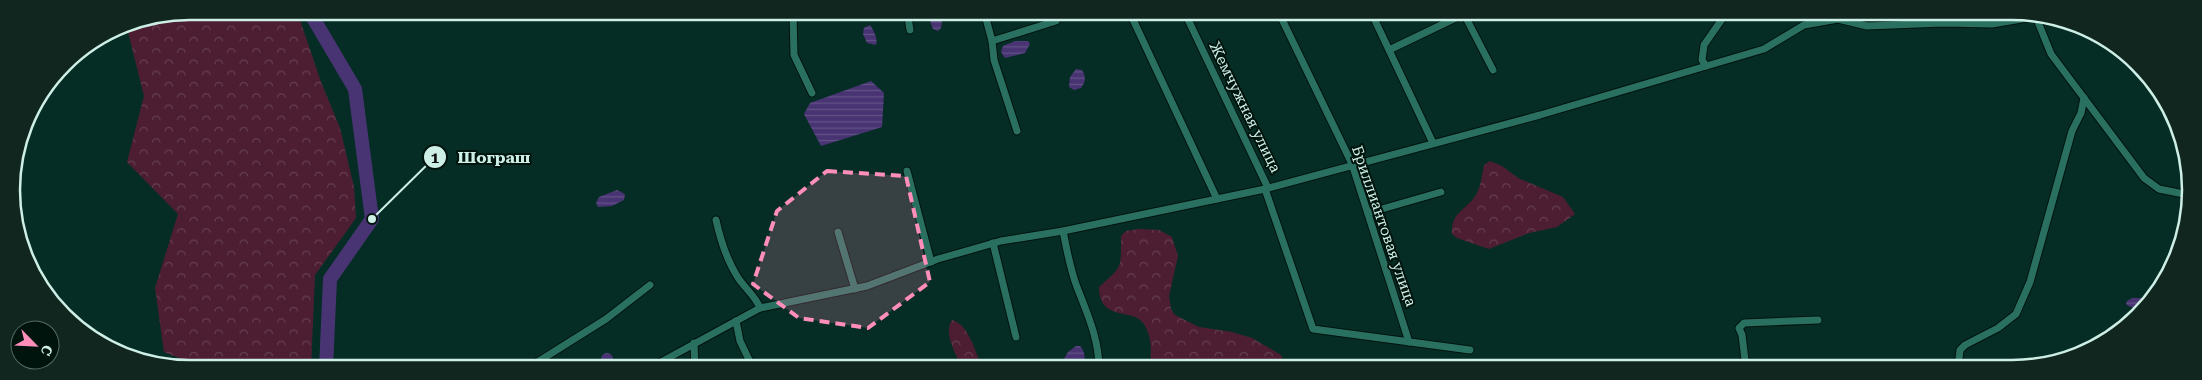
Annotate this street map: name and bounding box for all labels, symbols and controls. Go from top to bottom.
street label: Жемчужная улица [1205,39,1285,175]
callout: Шограш [423,142,541,173]
street label: Бриллиантовая улица [1348,143,1420,309]
text: Шограш [458,148,531,167]
text: 1 [431,149,440,167]
north arrow [10,320,60,370]
text: С [37,343,56,358]

